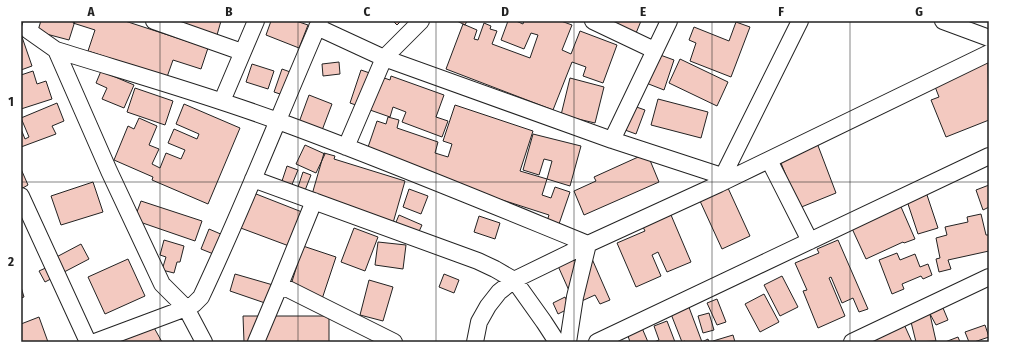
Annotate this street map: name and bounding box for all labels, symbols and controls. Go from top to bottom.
text: A [86,4,95,19]
text: B [225,4,233,19]
text: C [364,4,371,19]
text: D [501,4,509,19]
text: E [640,4,646,19]
text: F [778,4,784,19]
text: G [915,4,923,19]
text: 1 [8,94,14,109]
text: 2 [7,254,14,269]

